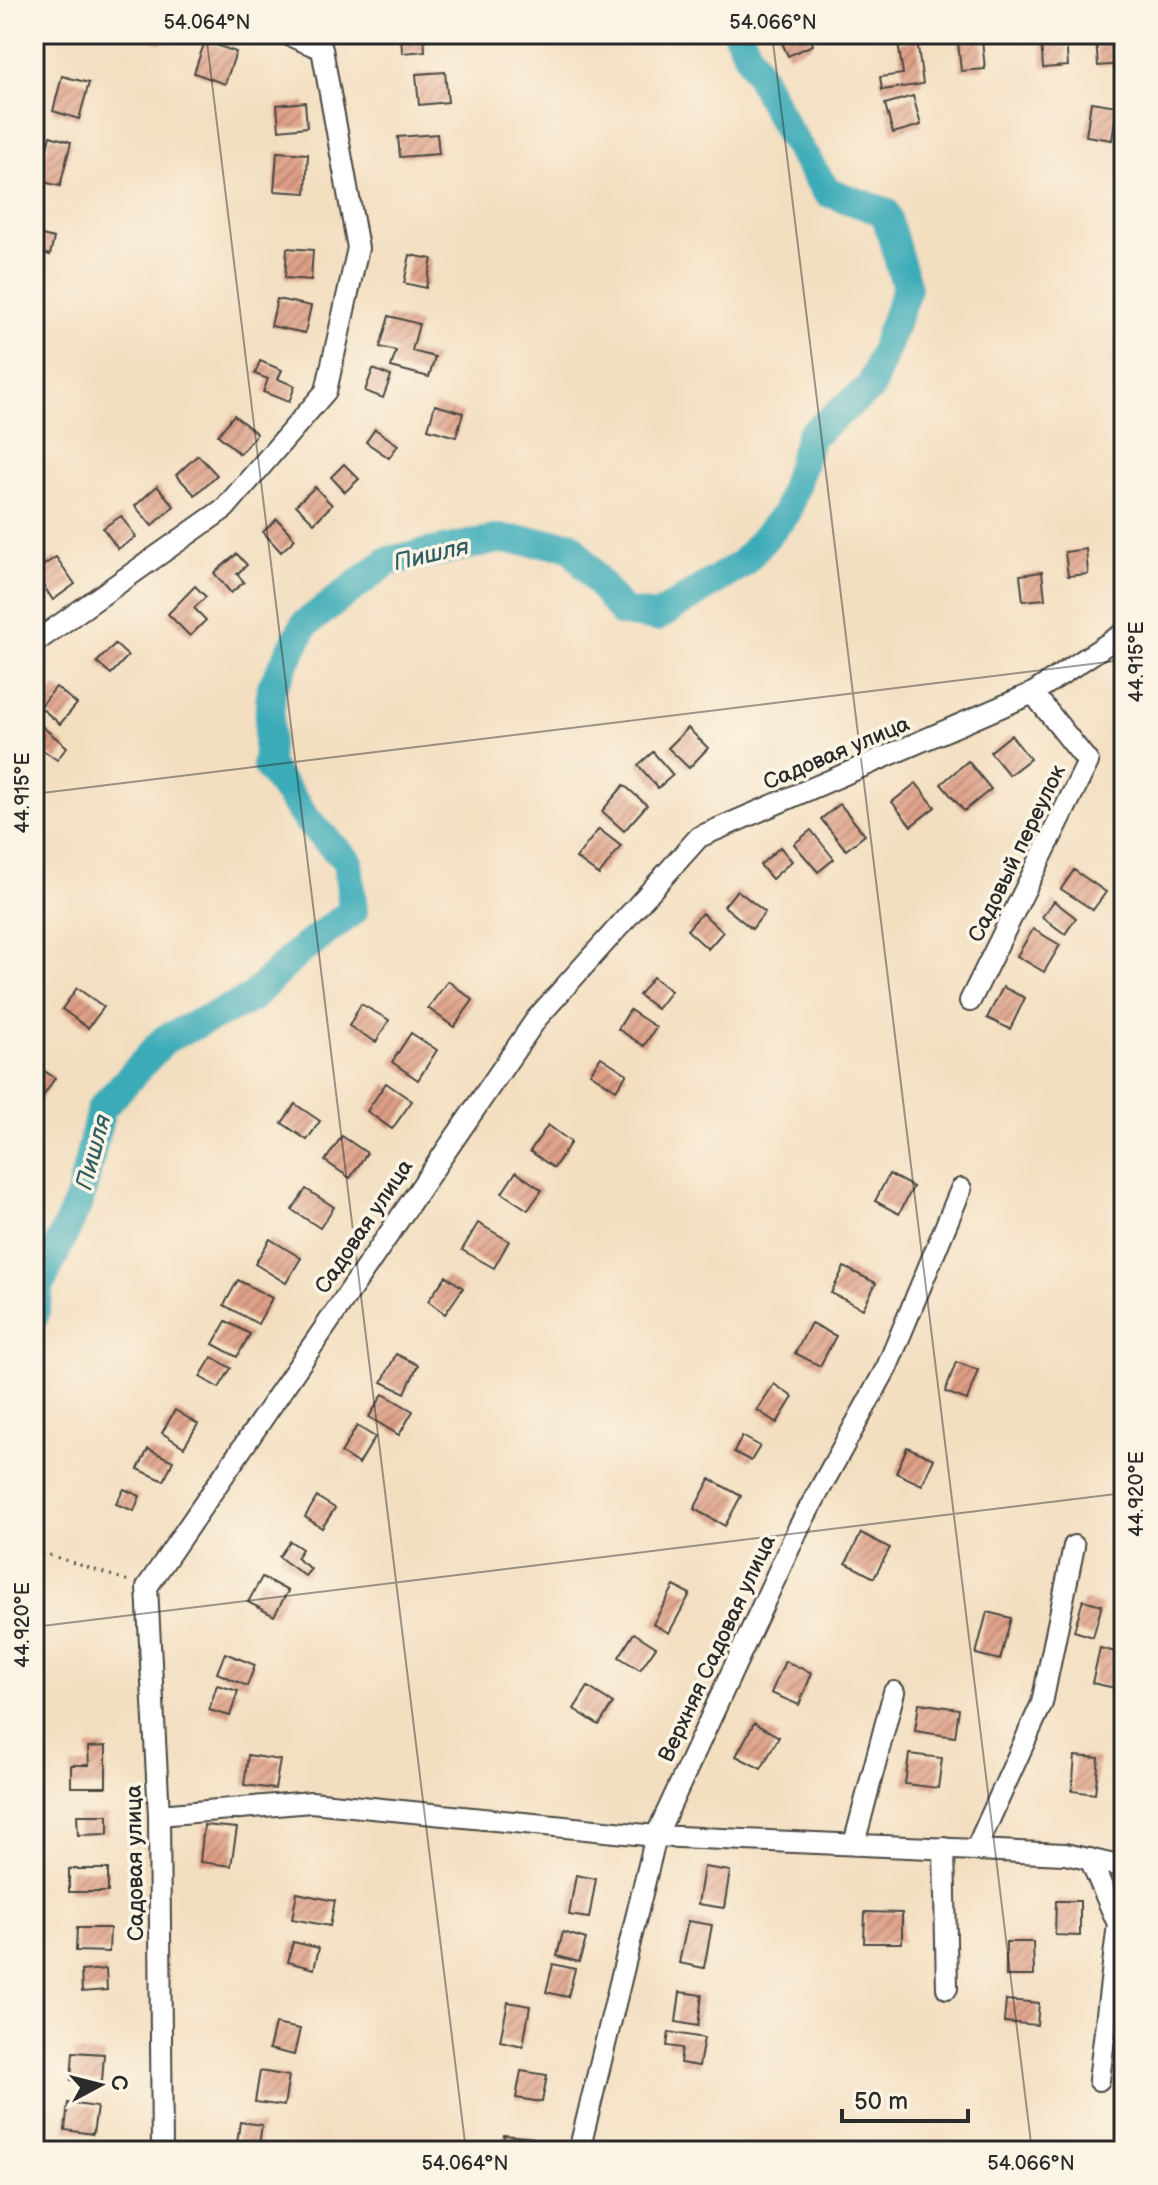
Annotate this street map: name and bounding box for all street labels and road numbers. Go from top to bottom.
street label: Садовая улица [759,710,914,796]
street label: Садовый переулок [963,760,1072,947]
street label: Садовая улица [309,1155,419,1299]
street label: Верхняя Садовая улица [653,1531,782,1766]
street label: Садовая улица [121,1785,150,1941]

